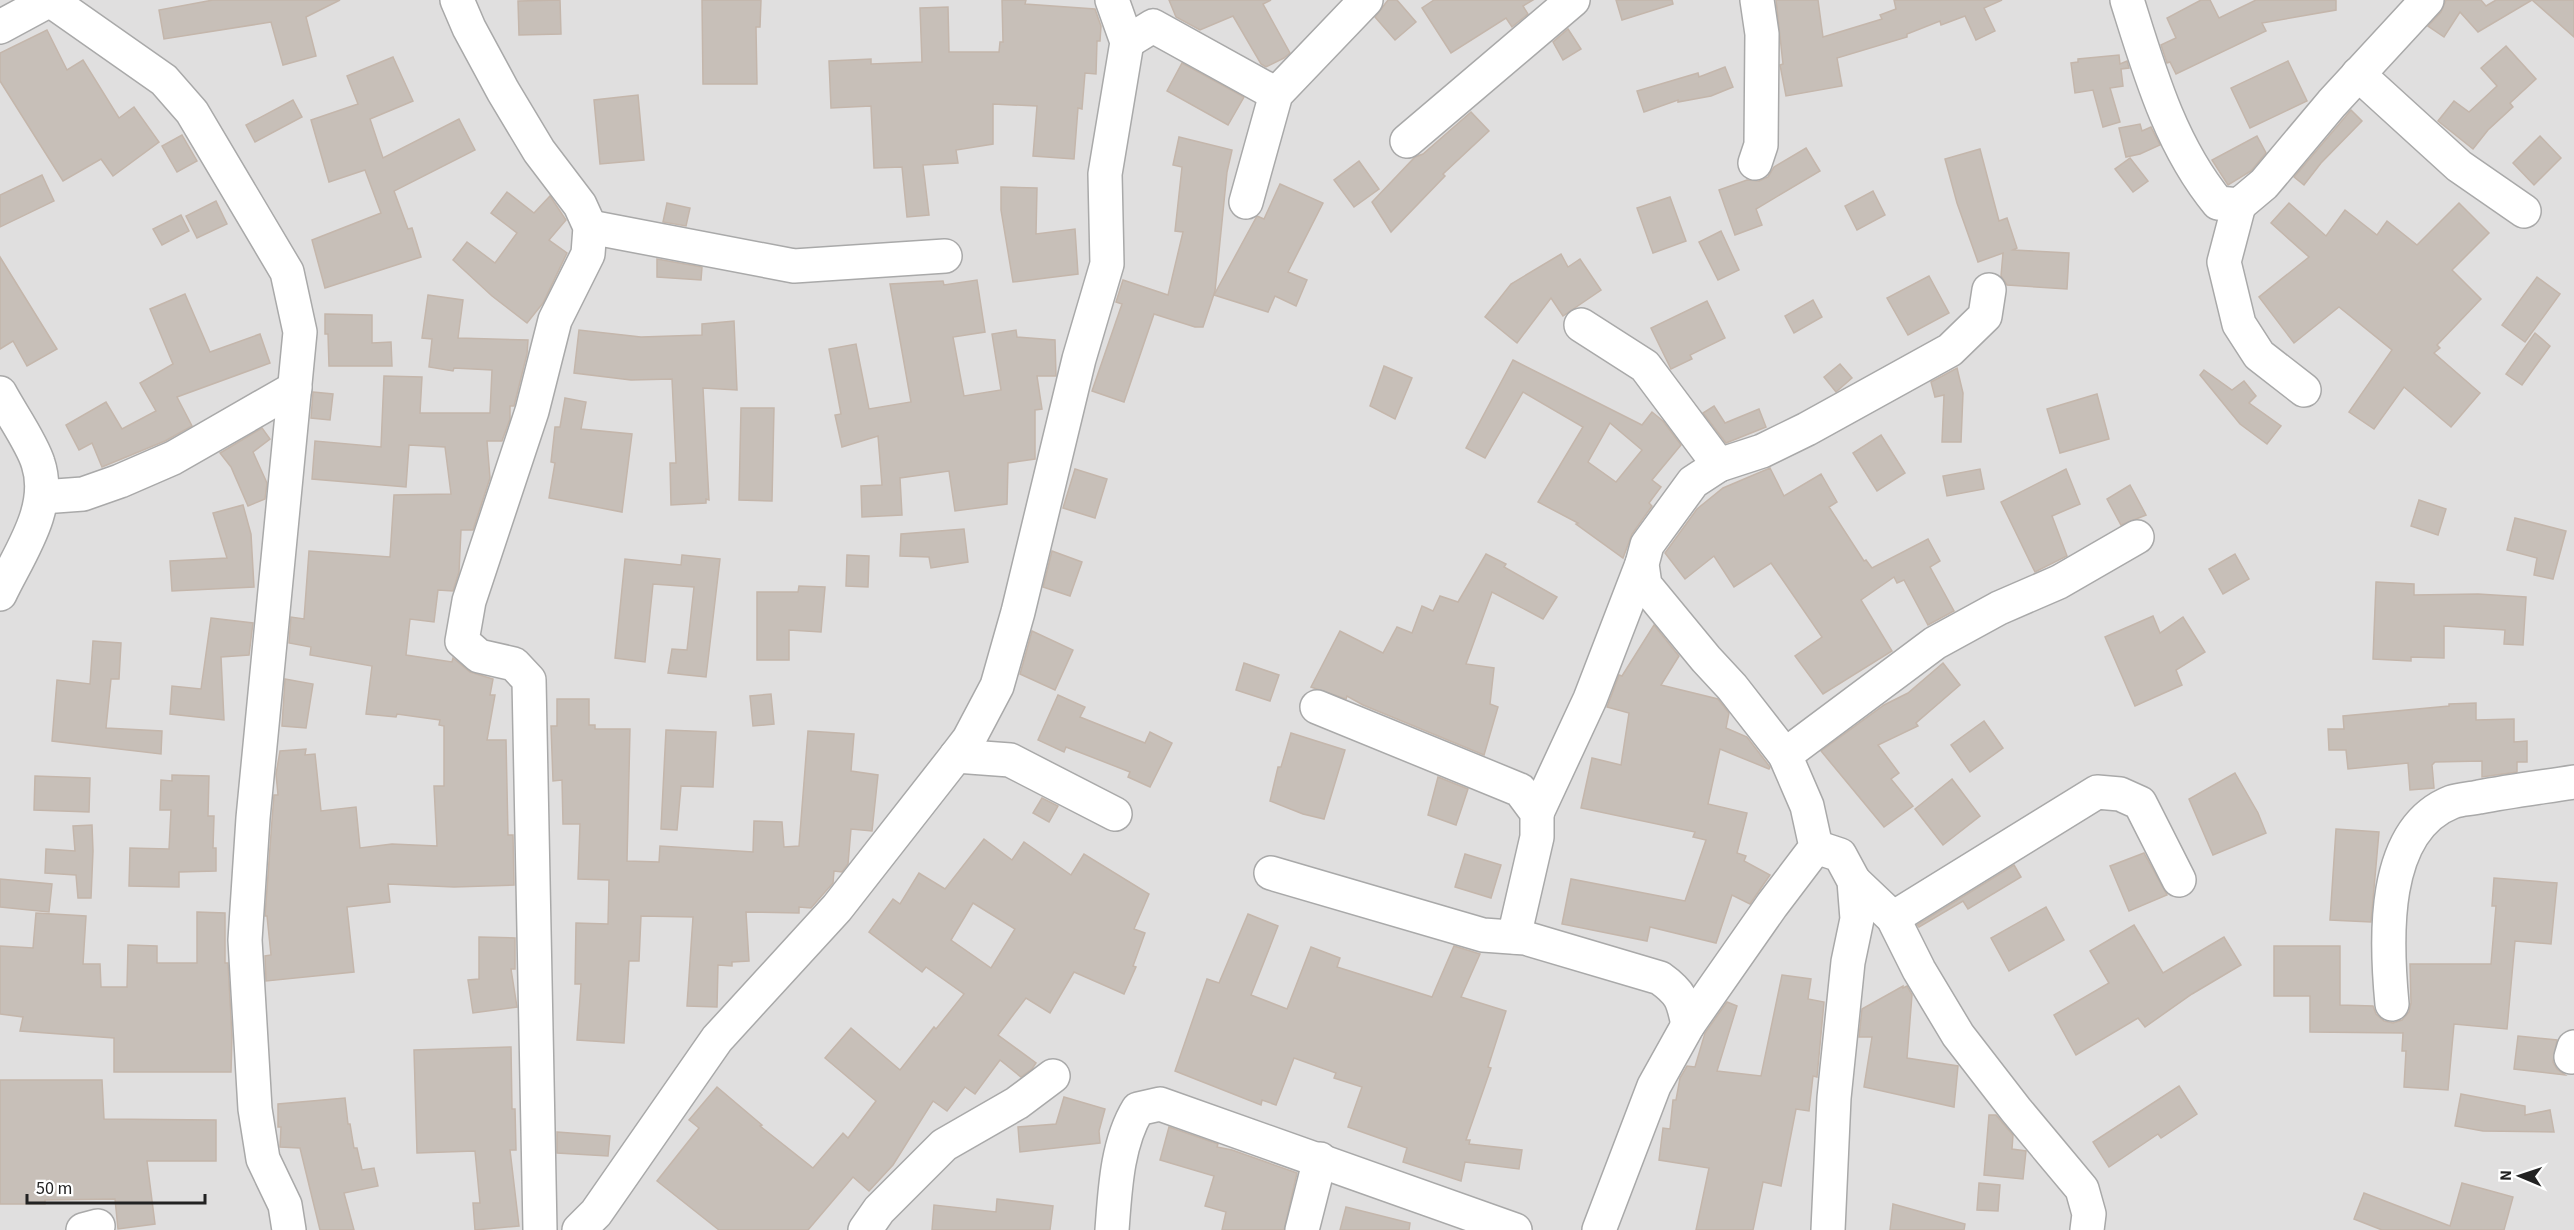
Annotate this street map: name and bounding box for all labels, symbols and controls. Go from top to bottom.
north arrow [2490,1146,2550,1206]
scale bar [27,1167,206,1205]
text: N [2495,1170,2517,1181]
text: 50 m [36,1176,72,1201]

